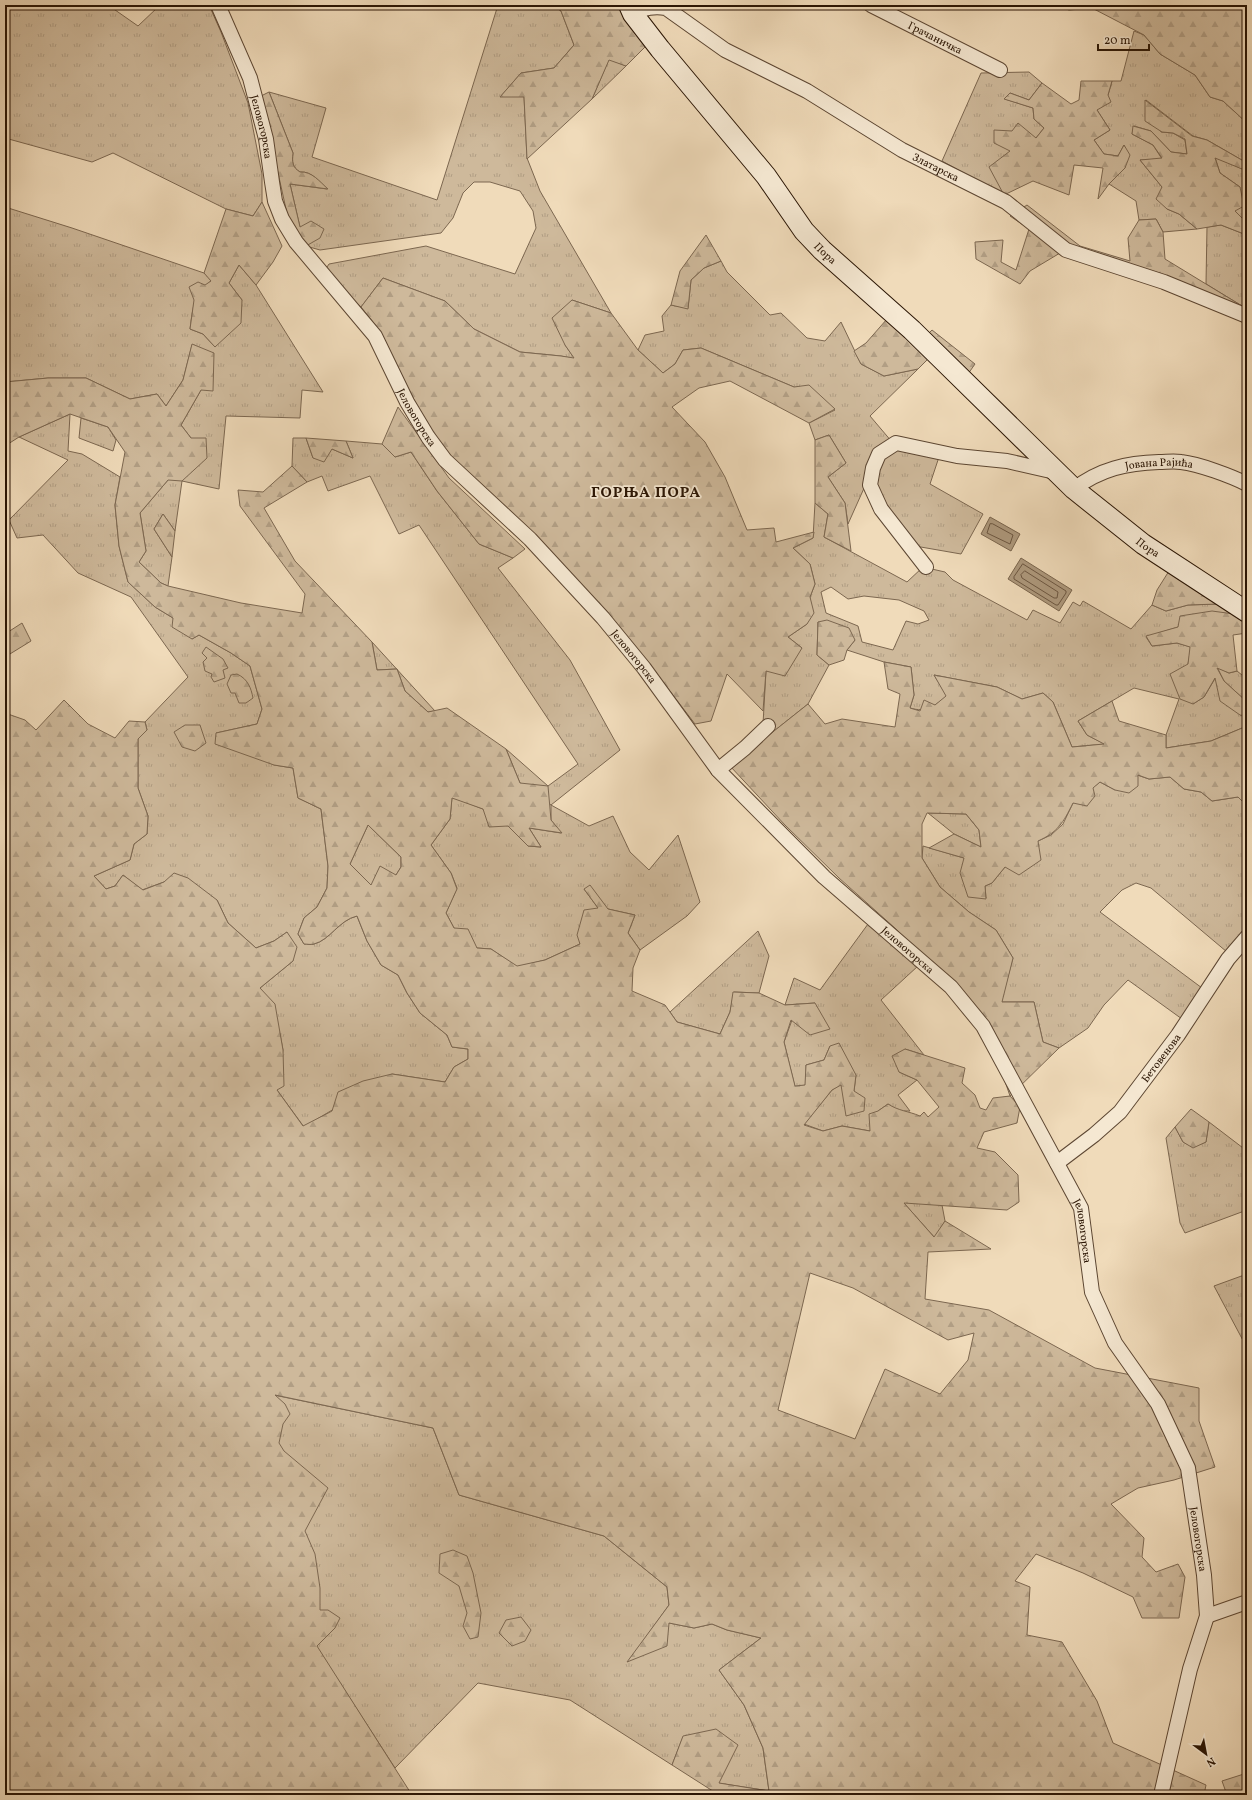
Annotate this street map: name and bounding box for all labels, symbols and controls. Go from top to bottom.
street label: Грачаничка [905,19,965,59]
scale bar [1098,26,1149,52]
text: 20 m [1104,33,1131,49]
street label: Јеловогорска [246,94,275,160]
street label: Златарска [909,150,962,187]
street label: Пора [810,240,839,269]
street label: Јеловогорска [393,386,439,451]
street label: Јована Рајића [1124,455,1195,474]
district label: ГОРЊА ПОРА [591,483,701,504]
street label: Пора [1132,535,1162,562]
street label: Јеловогорска [607,627,659,688]
street label: Јеловогорска [877,924,937,978]
street label: Бетовенова [1139,1031,1186,1086]
street label: Јеловогорска [1068,1196,1094,1265]
street label: Јеловогорска [1185,1506,1209,1573]
north arrow [1186,1734,1226,1774]
text: N [1203,1753,1218,1770]

